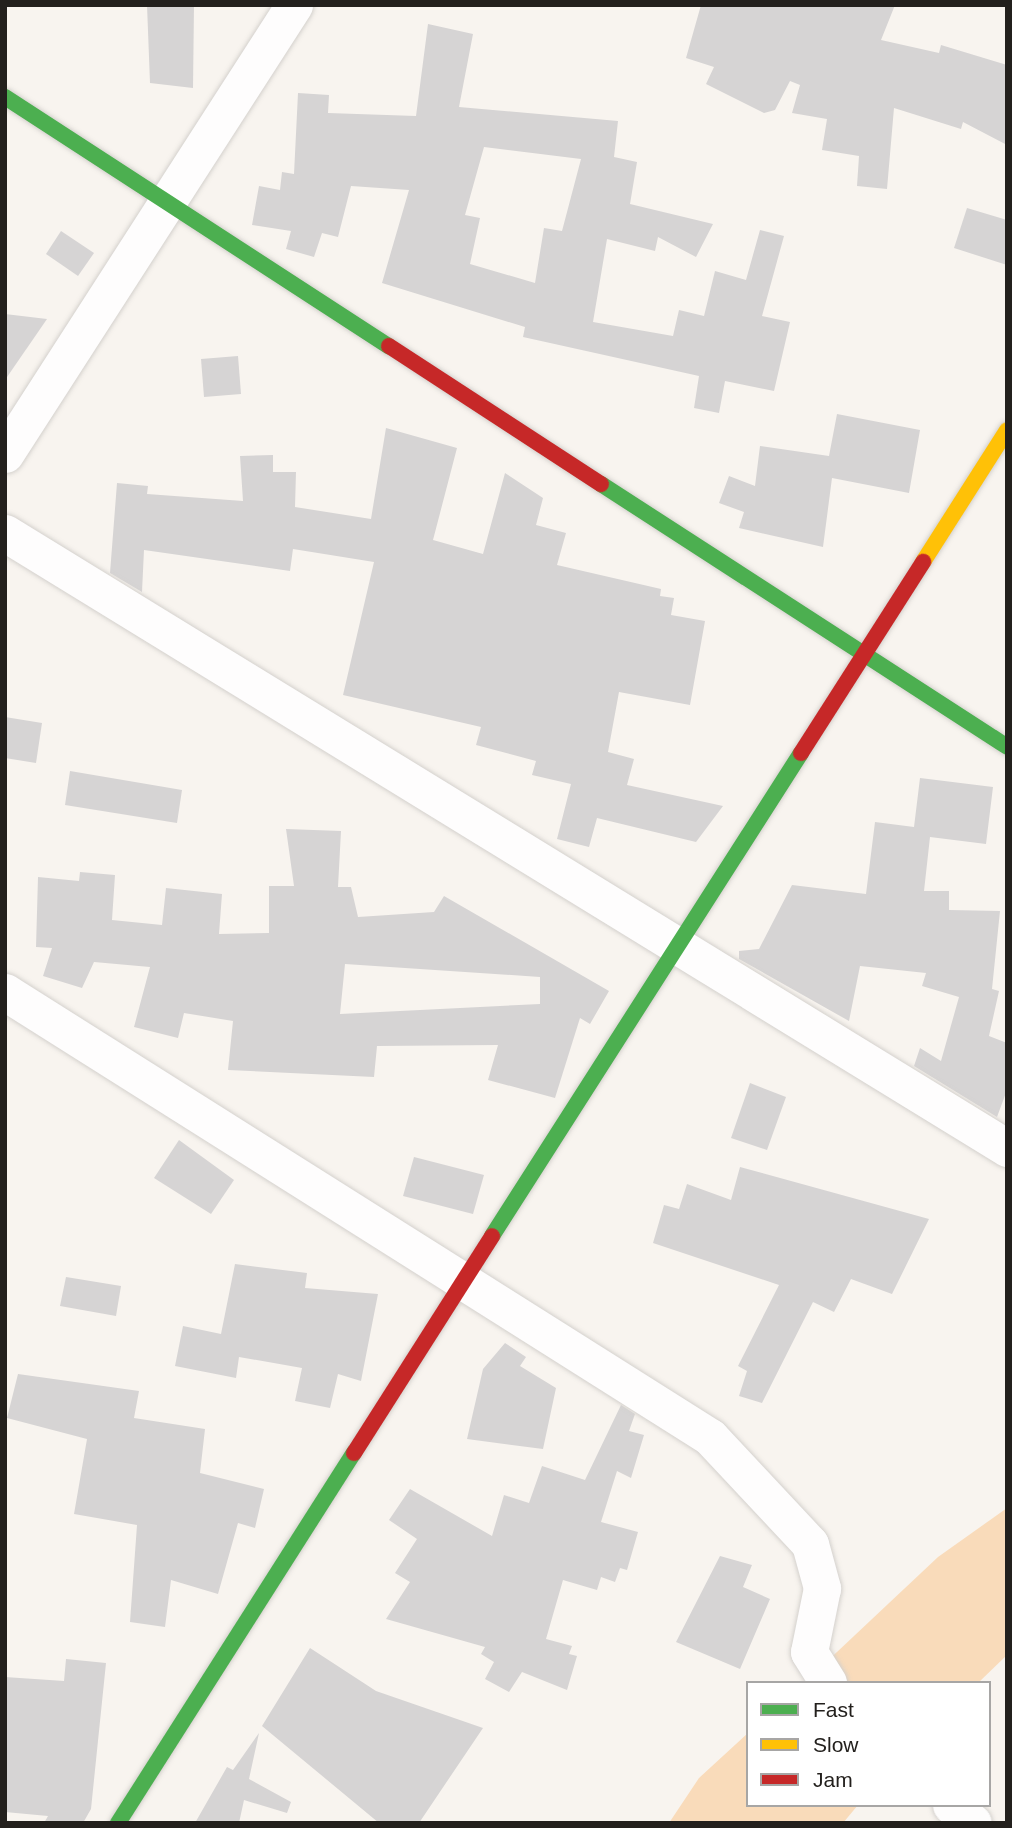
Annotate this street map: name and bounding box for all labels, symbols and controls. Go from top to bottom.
legend [746,1681,991,1807]
text: Fast [813,1698,854,1721]
text: Slow [813,1733,859,1756]
text: Jam [813,1768,853,1791]

